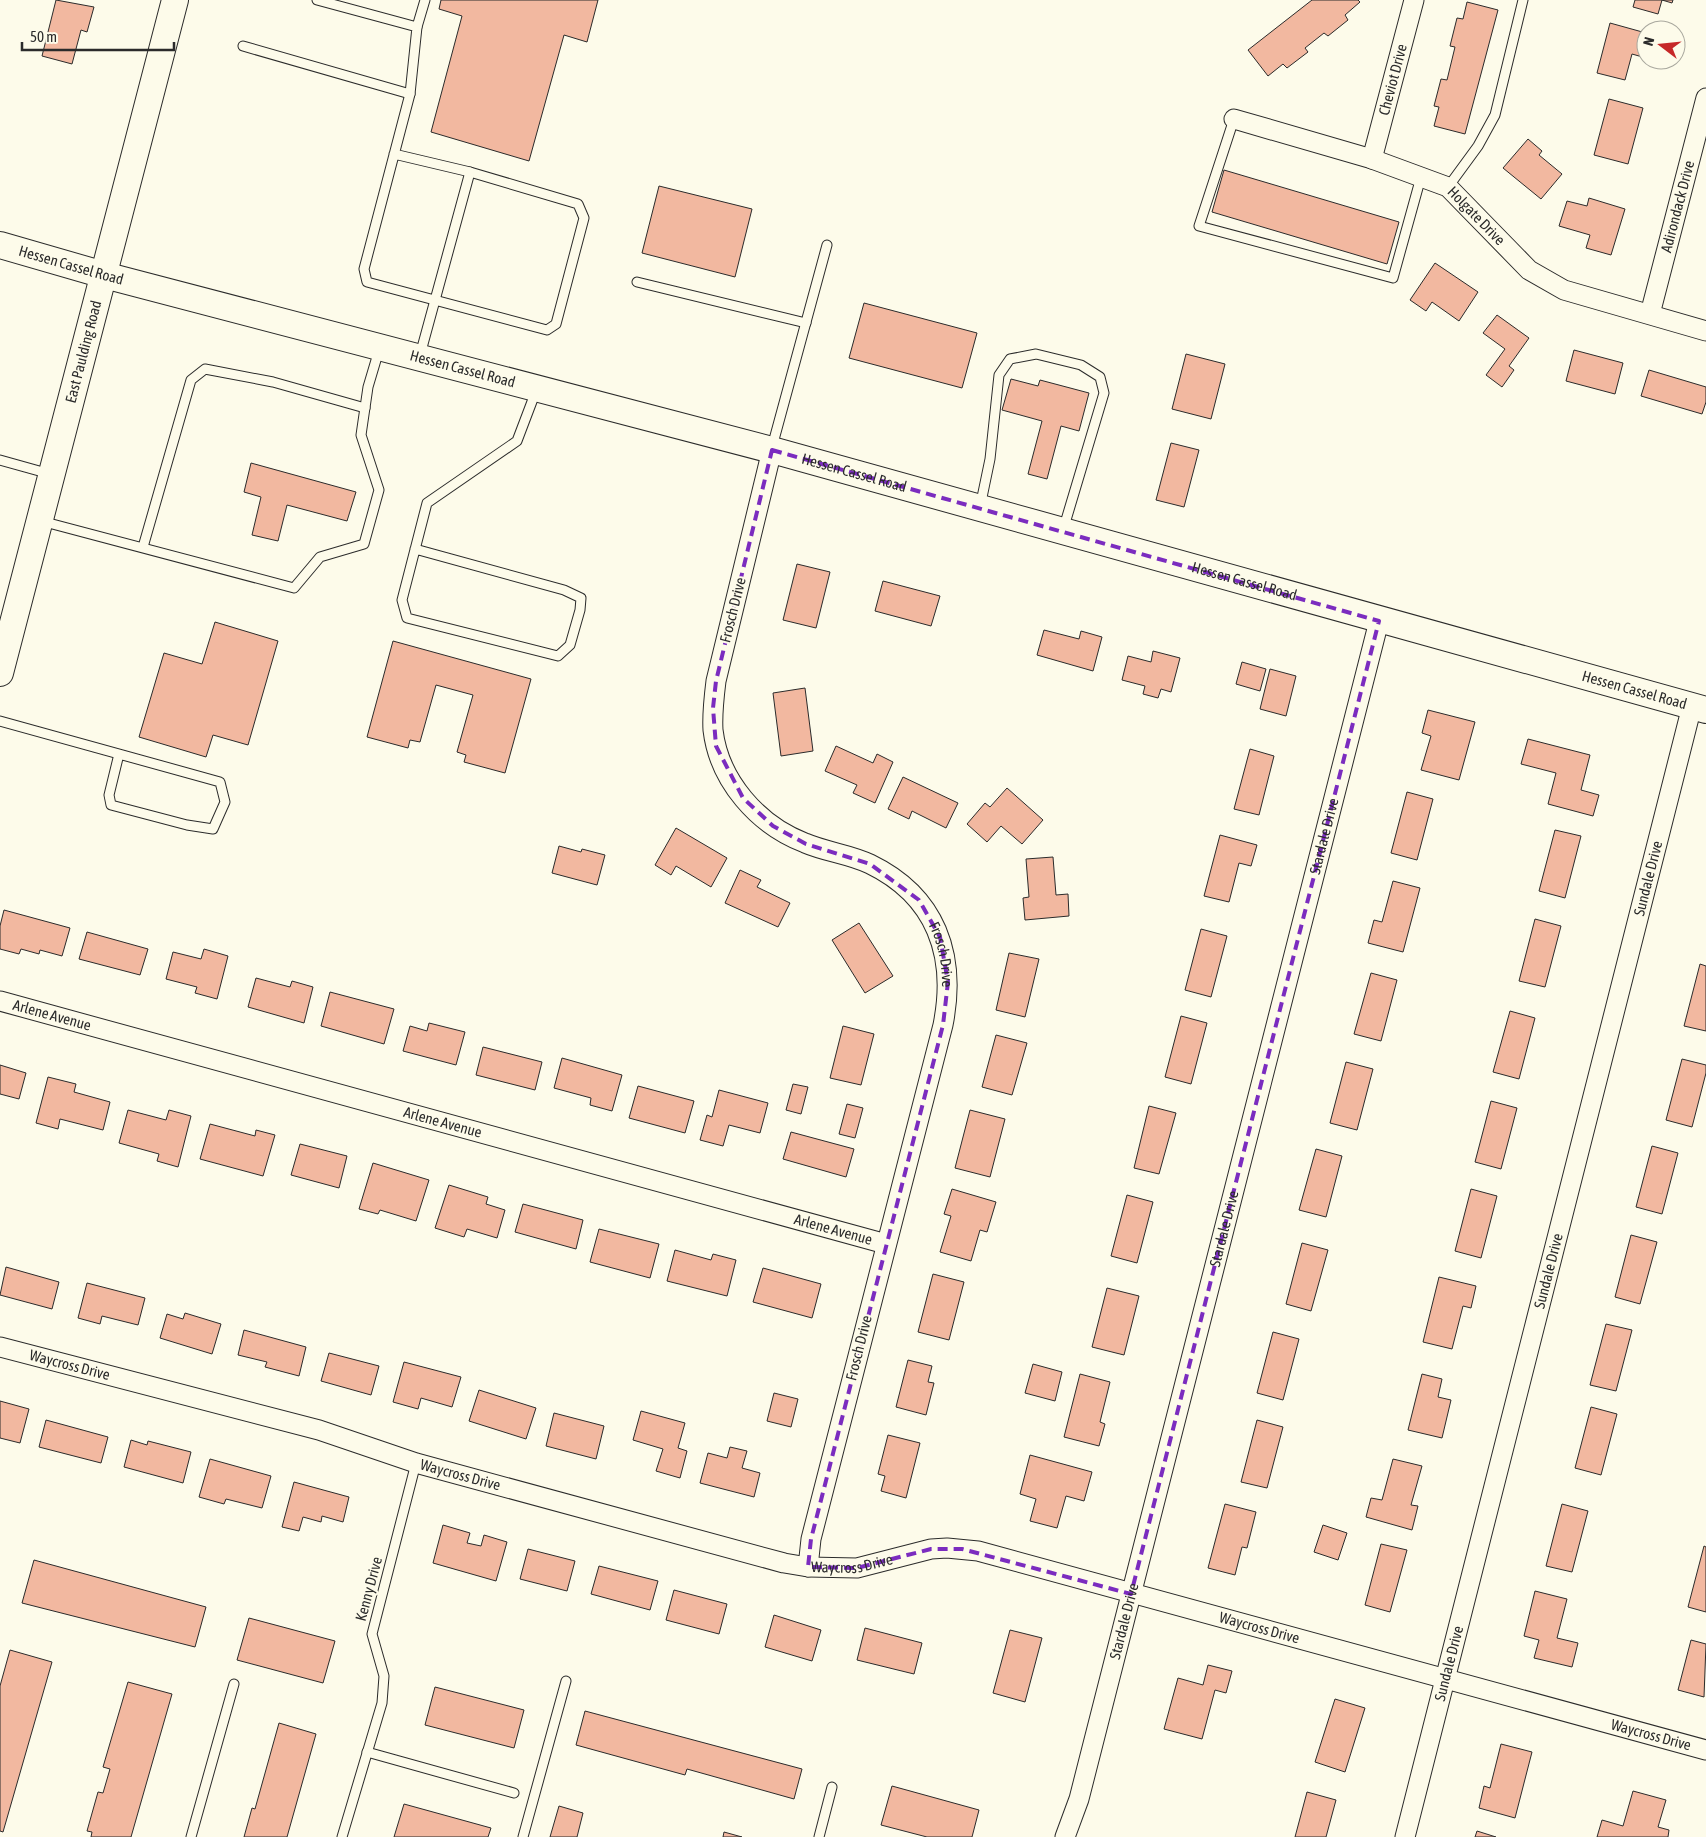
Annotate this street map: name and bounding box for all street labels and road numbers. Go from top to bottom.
street label: Cheviot Drive [1375,42,1410,117]
street label: Adirondack Drive [1657,159,1697,254]
street label: Holgate Drive [1444,183,1509,248]
street label: Hessen Cassel Road [17,242,125,288]
street label: East Paulding Road [62,298,105,405]
street label: Hessen Cassel Road [408,347,517,390]
street label: Hessen Cassel Road [800,450,909,495]
street label: Hessen Cassel Road [1190,558,1299,604]
street label: Frosch Drive [716,575,749,644]
street label: Hessen Cassel Road [1580,667,1689,712]
street label: Stardale Drive [1306,796,1342,876]
street label: Sundale Drive [1630,839,1666,918]
street label: Frosch Drive [926,919,956,988]
street label: Arlene Avenue [11,996,93,1034]
street label: Arlene Avenue [402,1103,484,1141]
street label: Stardale Drive [1206,1188,1242,1268]
street label: Arlene Avenue [792,1210,874,1248]
street label: Sundale Drive [1530,1231,1566,1310]
street label: Frosch Drive [842,1313,875,1382]
street label: Waycross Drive [28,1346,112,1383]
street label: Waycross Drive [418,1456,503,1494]
street label: Waycross Drive [811,1550,894,1576]
street label: Kenny Drive [352,1555,385,1623]
street label: Stardale Drive [1106,1581,1142,1661]
street label: Waycross Drive [1218,1608,1302,1647]
street label: Sundale Drive [1431,1624,1466,1703]
street label: Waycross Drive [1609,1715,1693,1754]

